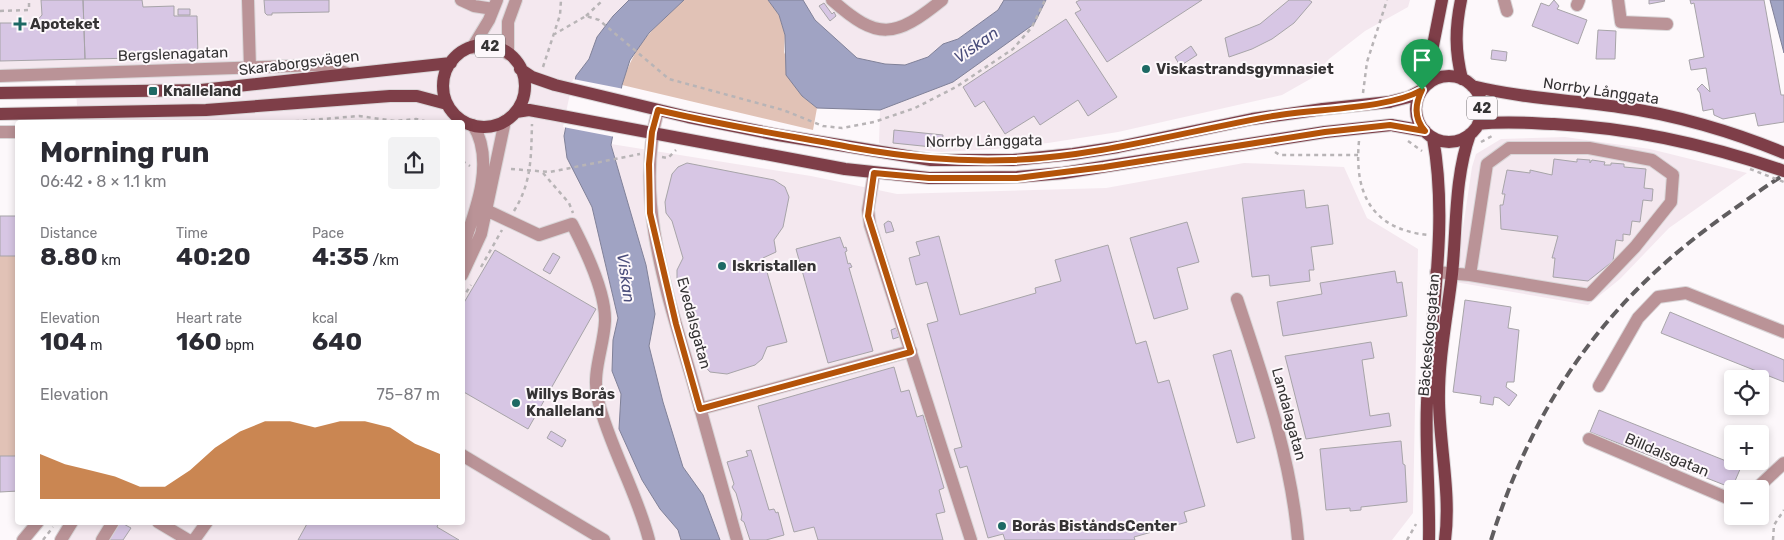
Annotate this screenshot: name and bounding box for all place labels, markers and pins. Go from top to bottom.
place label: Apoteket [30,15,100,33]
marker: Apoteket [14,18,26,30]
pin [1401,39,1443,90]
place label: Viskastrandsgymnasiet [1156,60,1334,78]
marker: Viskastrandsgymnasiet [1140,63,1152,75]
place label: Knalleland [163,82,241,100]
marker: Knalleland [147,85,159,97]
place label: Iskristallen [732,257,816,275]
marker: Iskristallen [716,260,728,272]
place label: Willys Borås Knalleland [526,385,615,420]
marker: Willys Borås Knalleland [510,397,522,409]
place label: Borås BiståndsCenter [1012,517,1177,535]
marker: Borås BiståndsCenter [996,520,1008,532]

